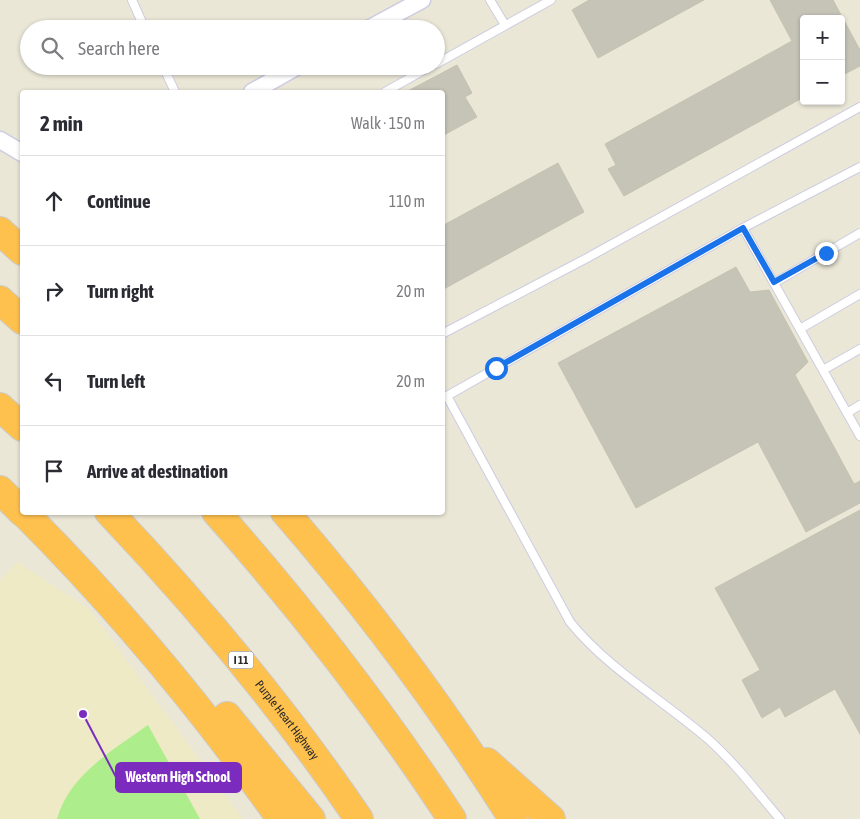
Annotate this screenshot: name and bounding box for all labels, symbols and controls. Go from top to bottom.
map controls [800,15,845,105]
button: + [800,15,845,60]
search box [20,20,445,75]
icon: search [38,34,66,62]
text: Search here [78,37,160,59]
button: − [800,60,845,105]
text: 2 min [40,111,83,135]
text: Walk · 150 m [351,114,425,132]
icon: ahead [40,187,68,215]
text: Continue [87,190,151,212]
text: 110 m [389,192,425,210]
route end [815,242,838,265]
icon: right [40,277,68,305]
text: Turn right [87,280,154,302]
text: 20 m [396,282,425,300]
route start [485,357,508,380]
icon: left [40,367,68,395]
text: Turn left [87,370,145,392]
text: 20 m [396,372,425,390]
icon: arrive [40,457,68,485]
text: Arrive at destination [87,460,228,482]
road number: I 11 [228,652,254,668]
street label: Purple Heart Highway [252,678,322,762]
callout: Western High School [116,763,241,792]
text: Western High School [125,769,231,785]

